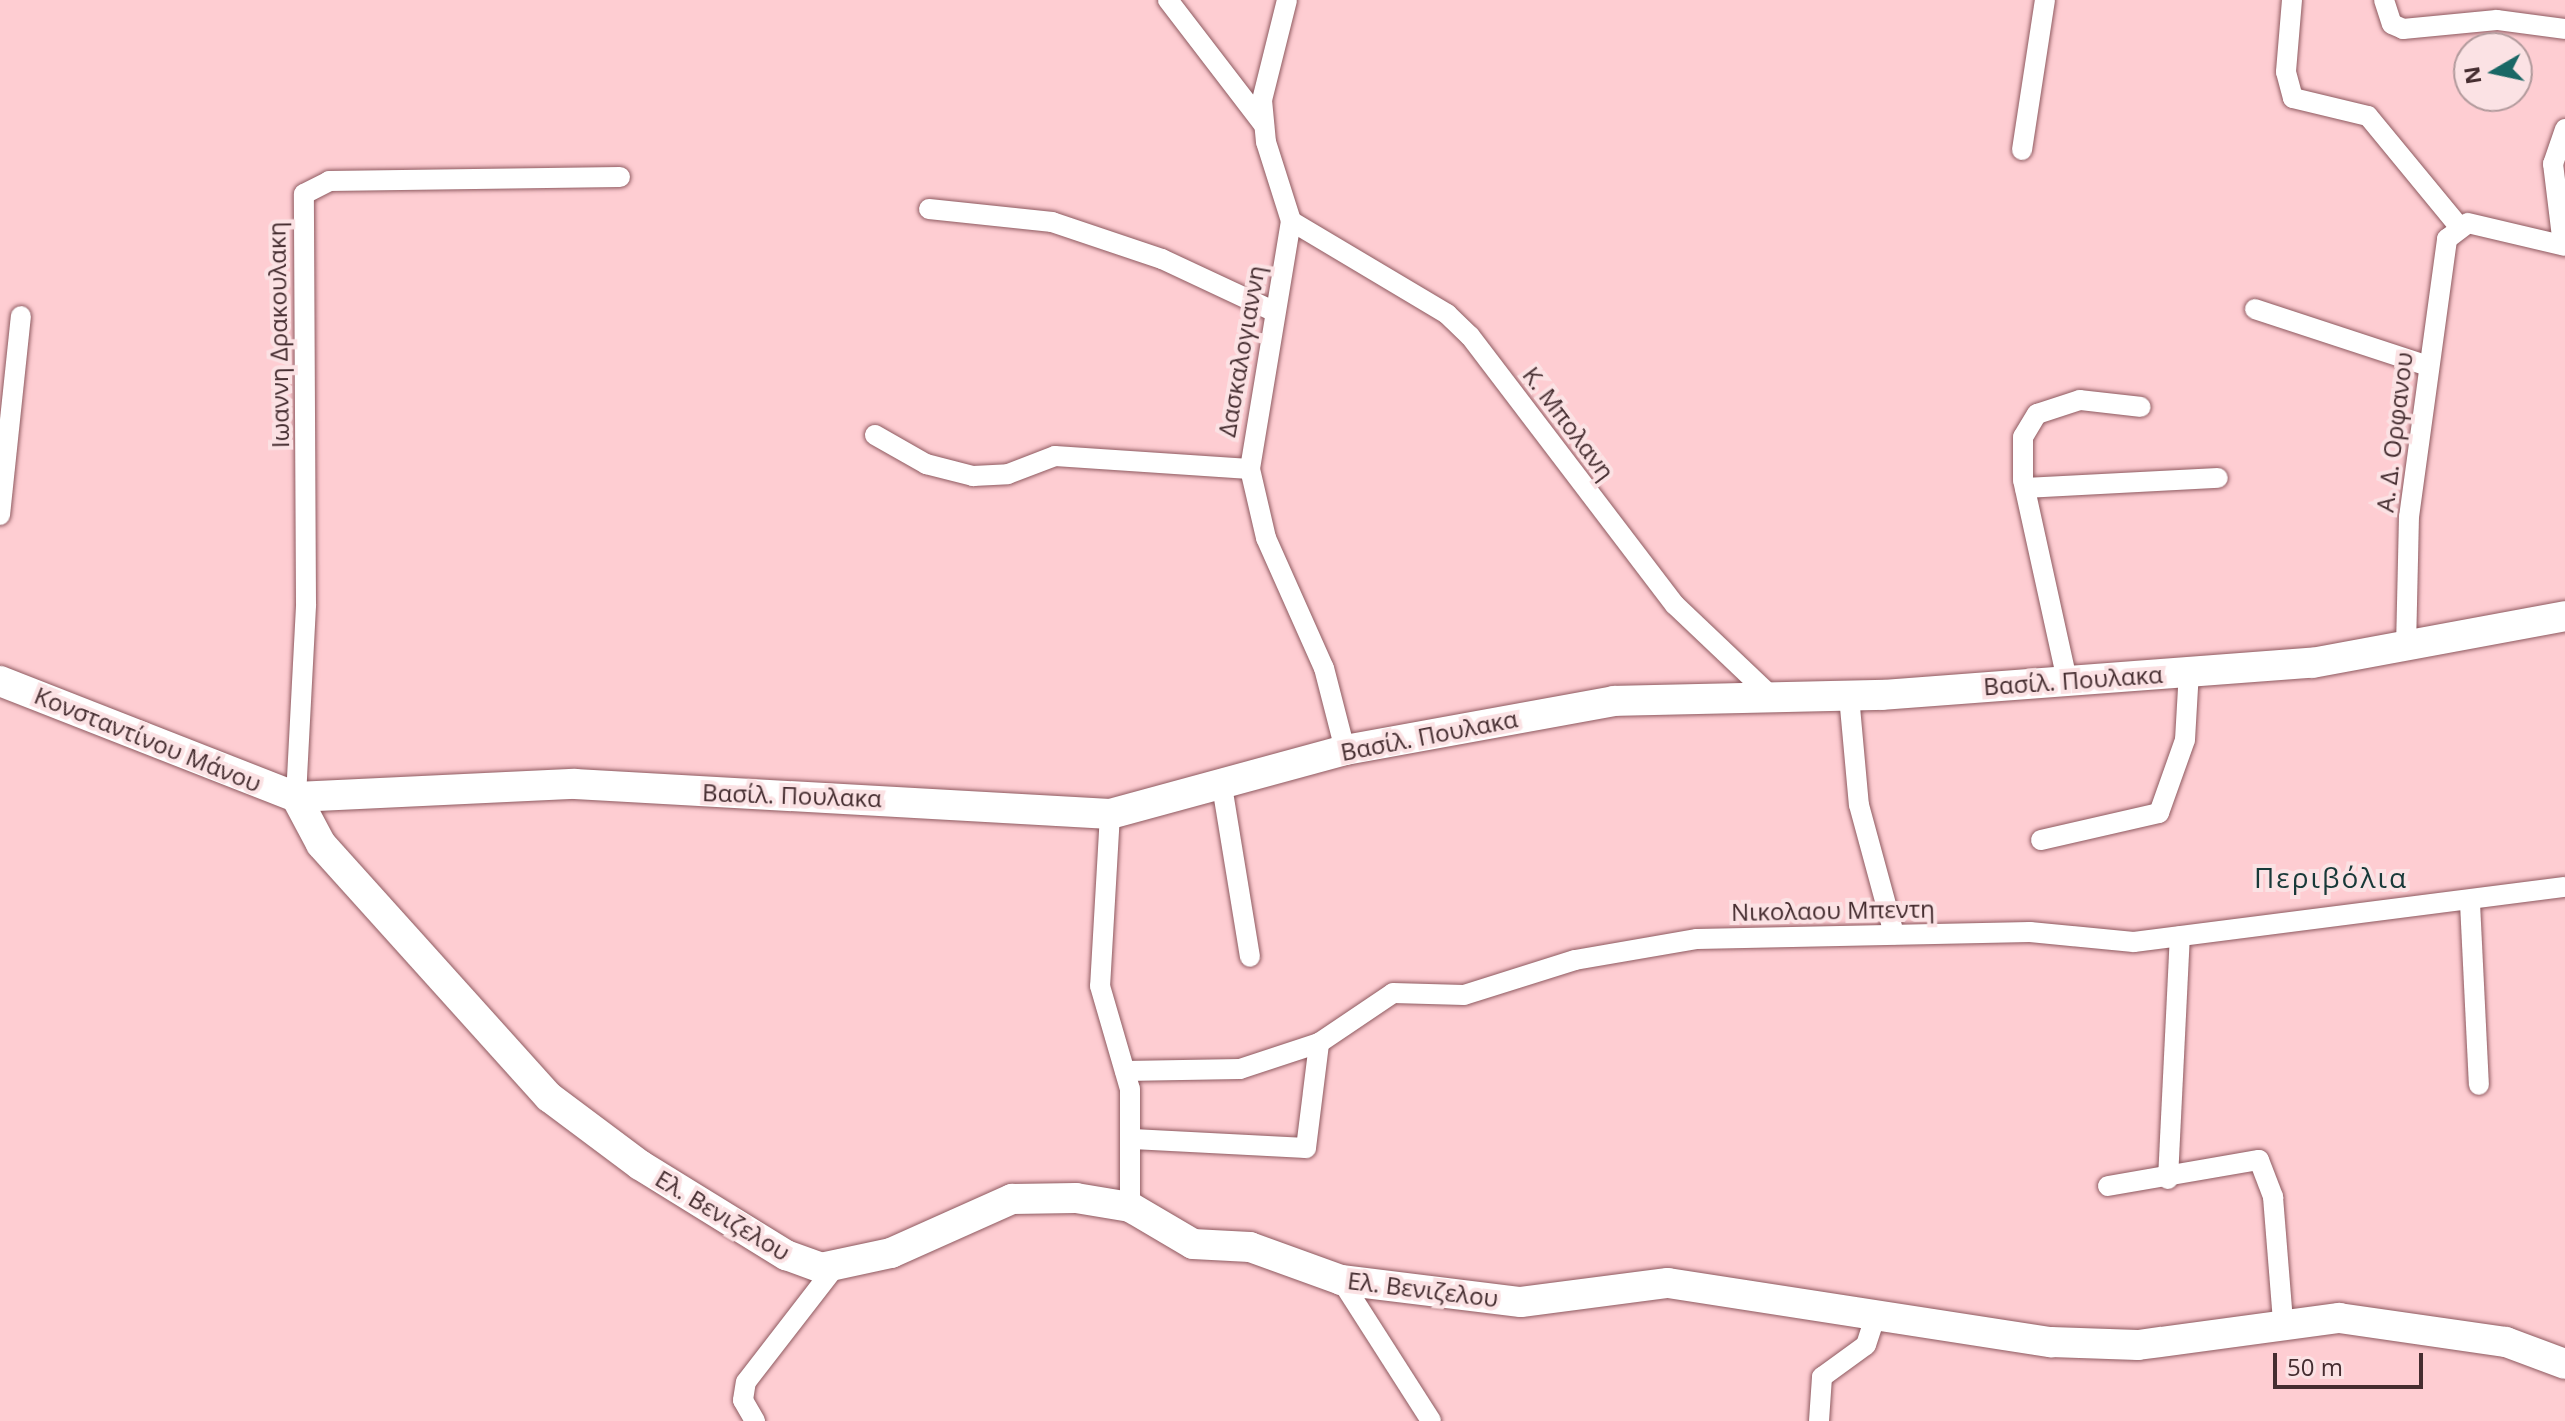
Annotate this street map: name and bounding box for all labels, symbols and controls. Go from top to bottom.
north arrow [2453,32,2533,112]
text: N [2455,64,2487,87]
street label: Ιωαννη Δρακουλακη [262,222,294,448]
street label: Δασκαλογιαννη [1212,263,1270,439]
street label: Α. Δ. Ορφανου [2370,350,2418,514]
street label: Κ. Μπολανη [1517,361,1621,485]
street label: Βασίλ. Πουλακα [1982,659,2164,701]
street label: Κονσταντίνου Μάνου [30,680,266,798]
street label: Βασίλ. Πουλακα [1338,704,1520,766]
street label: Βασίλ. Πουλακα [702,777,882,813]
district label: Περιβόλια [2254,860,2408,894]
street label: Νικολαου Μπεντη [1731,894,1935,926]
street label: Ελ. Βενιζελου [651,1164,795,1266]
street label: Ελ. Βενιζελου [1346,1265,1500,1313]
scale bar [2277,1337,2427,1387]
text: 50 m [2287,1350,2343,1383]

